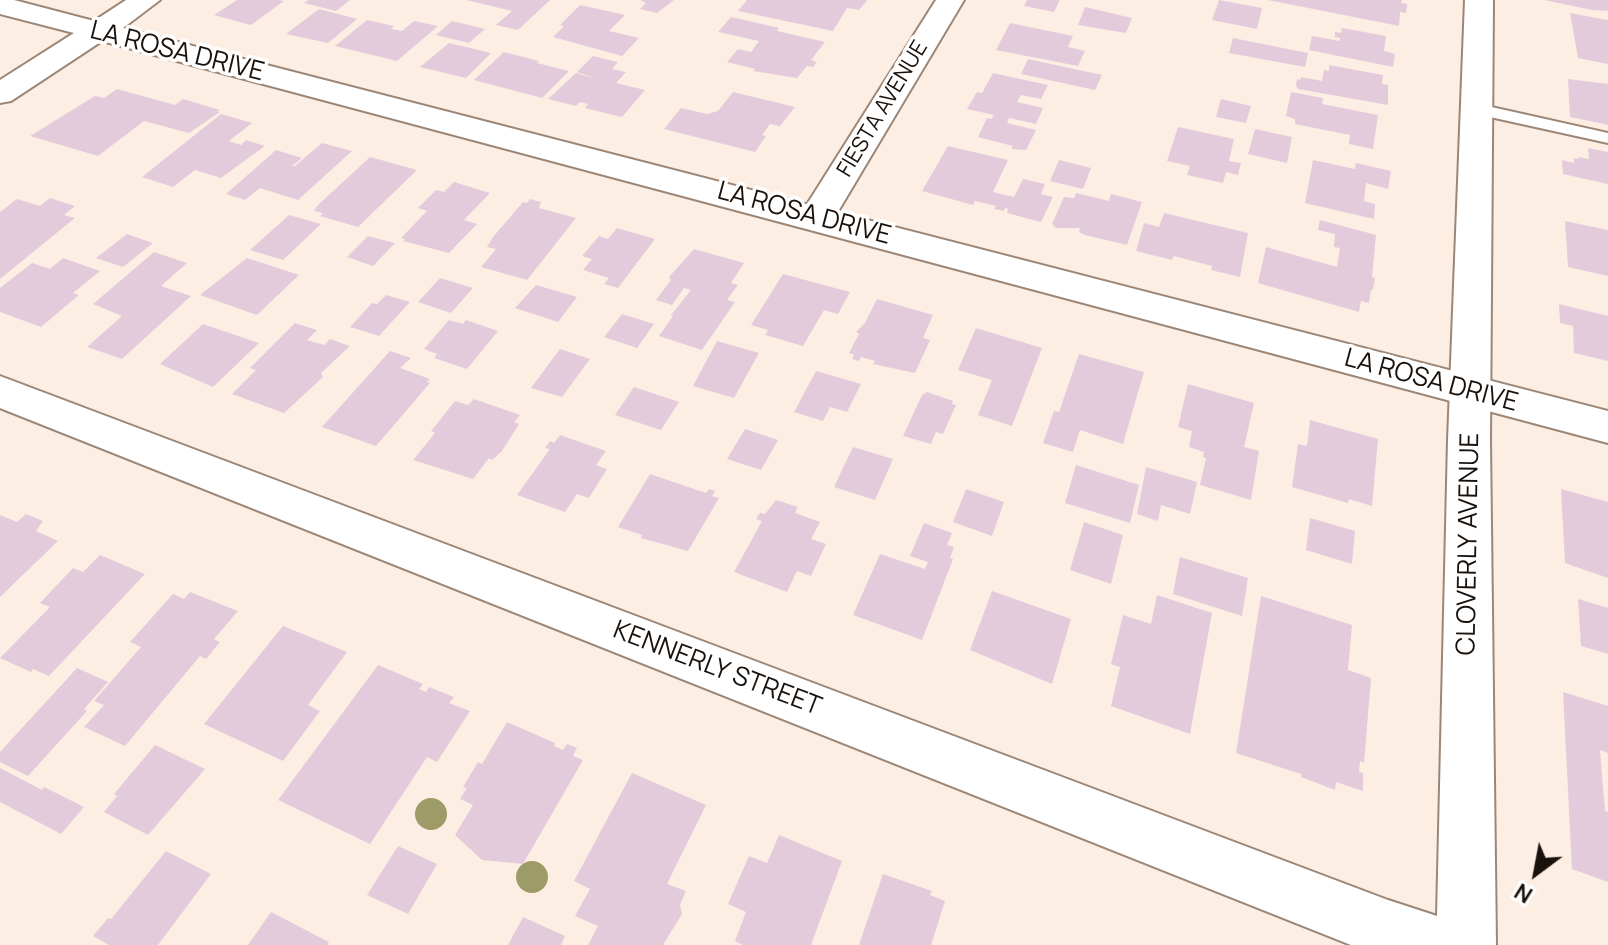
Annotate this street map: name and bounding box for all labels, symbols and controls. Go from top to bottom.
street label: LA ROSA DRIVE [87,15,267,89]
street label: FIESTA AVENUE [832,36,934,182]
street label: LA ROSA DRIVE [714,176,894,252]
street label: LA ROSA DRIVE [1341,343,1521,419]
street label: CLOVERLY AVENUE [1451,432,1487,656]
street label: KENNERLY STREET [608,615,826,723]
north arrow [1496,833,1576,913]
text: N [1509,876,1538,910]

